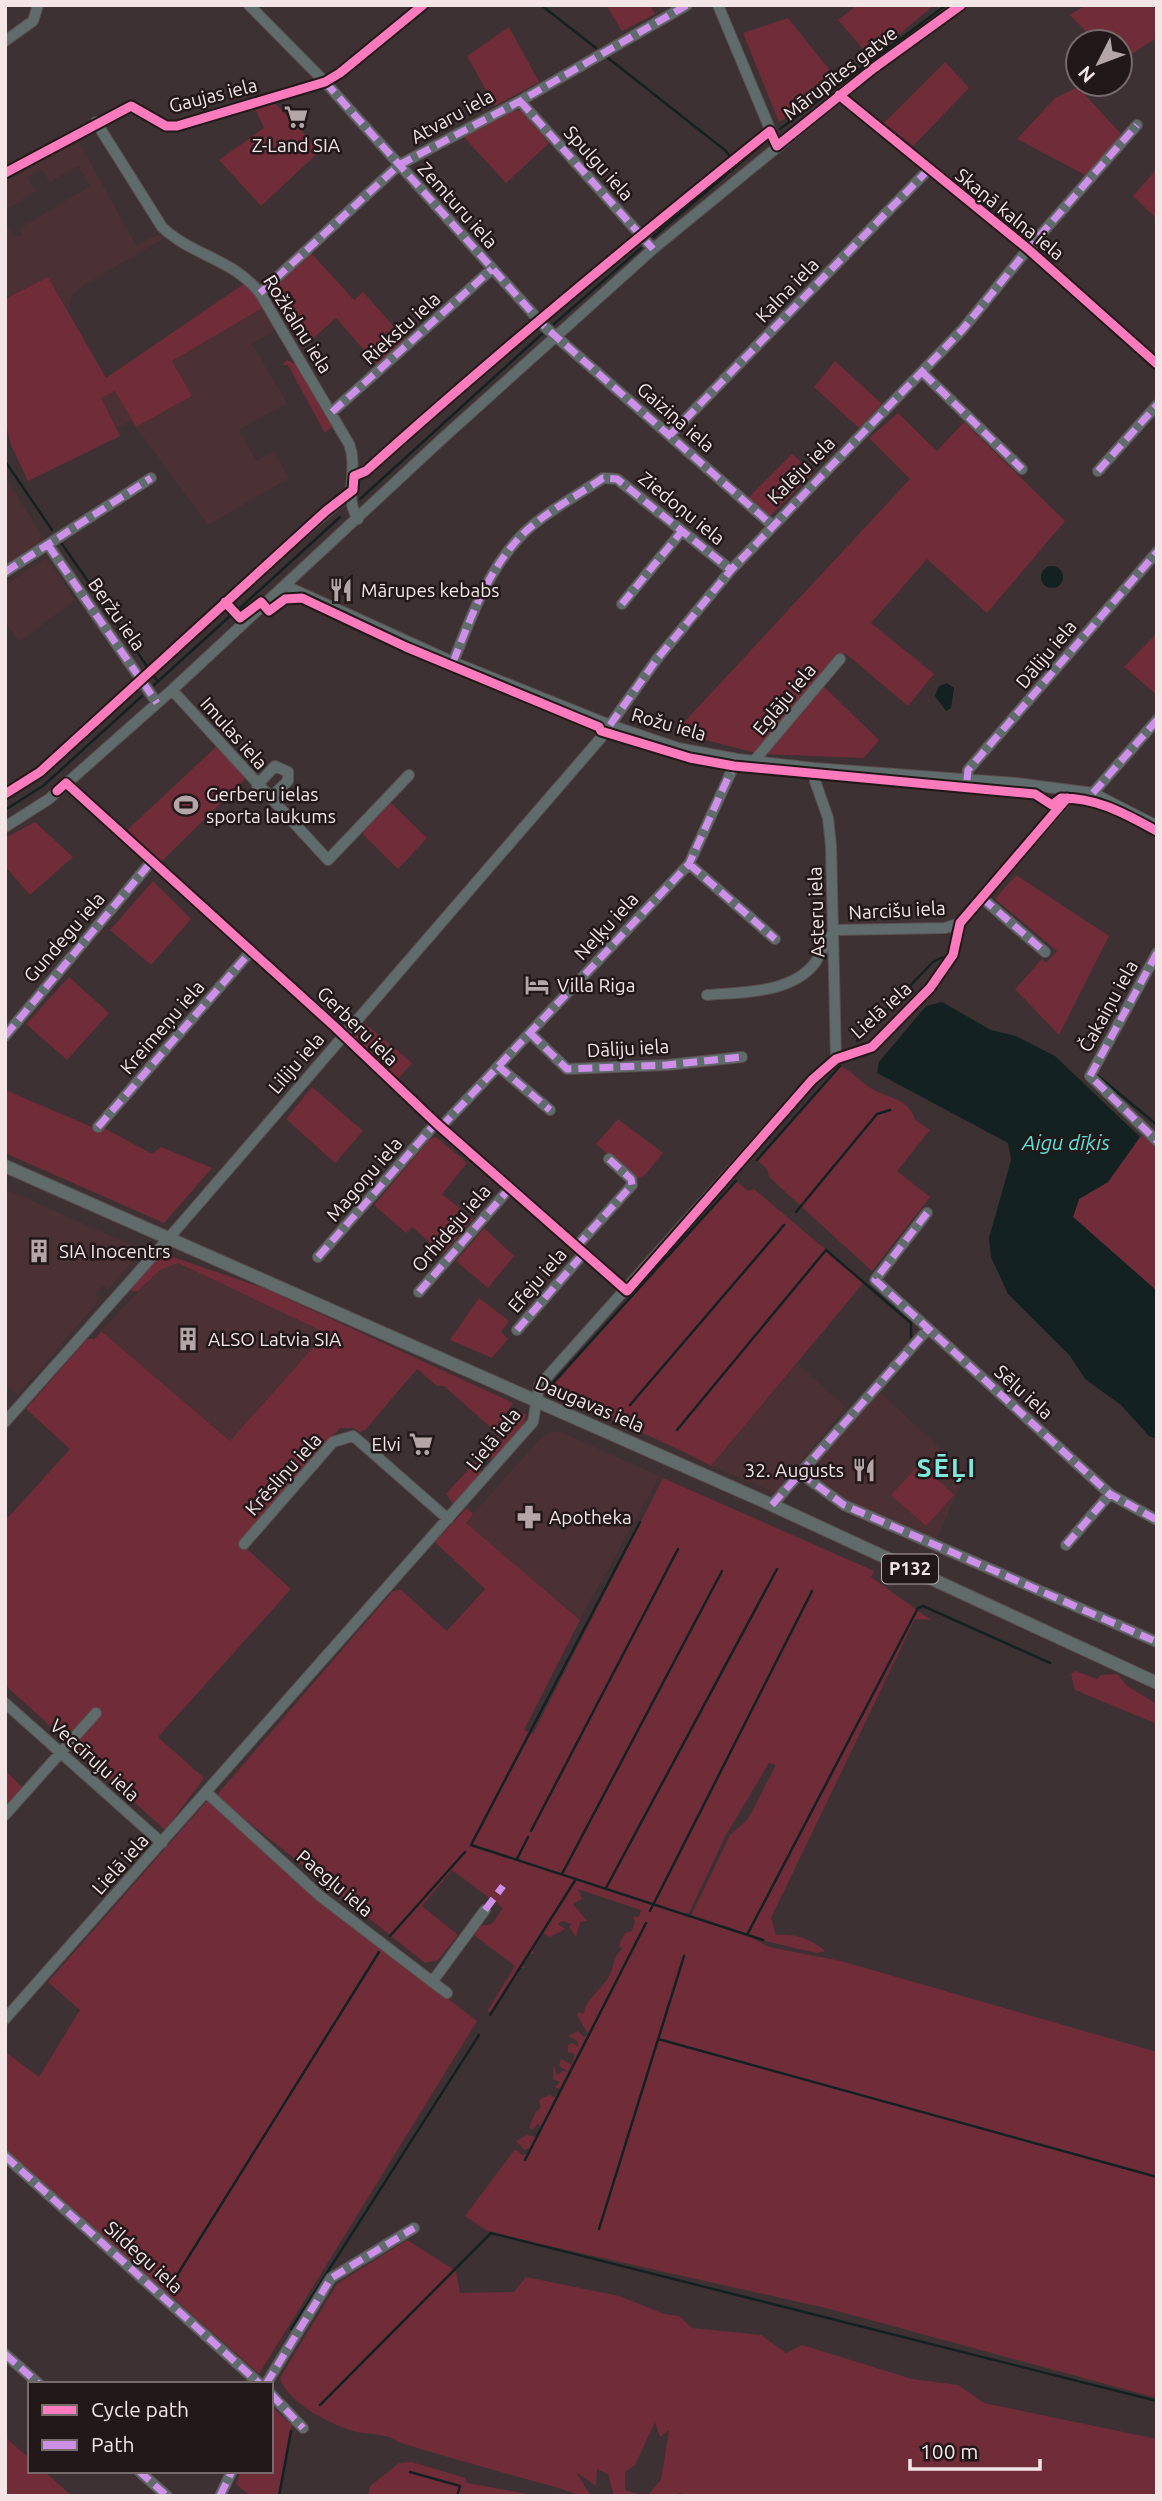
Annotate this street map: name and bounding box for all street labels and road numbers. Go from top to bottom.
street label: Mārupītes gatve [779,22,901,124]
street label: Gaujas iela [167,73,259,117]
street label: Atvaru iela [407,84,497,148]
street label: Spulgu iela [560,121,638,205]
street label: Zemturu iela [414,157,502,253]
street label: Skaņā kalna iela [951,163,1069,265]
street label: Kalna iela [751,253,823,327]
street label: Rožkalnu iela [259,271,337,377]
street label: Riekstu iela [357,287,445,369]
street label: Gaiziņa iela [633,377,719,457]
street label: Kalēju iela [763,432,839,508]
street label: Ziedoņu iela [635,467,729,549]
street label: Beržu iela [84,573,150,655]
street label: Dāliju iela [1011,615,1081,693]
street label: Eglāju iela [748,659,820,739]
street label: Imulas iela [196,692,272,774]
street label: Rožu iela [629,703,709,745]
street label: Asteru iela [803,866,829,958]
street label: Gundegu iela [19,888,109,986]
street label: Neļķu iela [569,888,643,964]
street label: Narcišu iela [848,896,946,924]
street label: Čakaiņu iela [1074,956,1142,1056]
street label: Kreimeņu iela [115,976,209,1078]
street label: Lielā iela [846,977,916,1043]
street label: Gerberu iela [313,982,403,1070]
street label: Liliju iela [264,1028,328,1098]
street label: Dāliju iela [586,1035,670,1061]
street label: Magoņu iela [321,1132,407,1226]
street label: Orhideju iela [407,1180,495,1276]
street label: Efeju iela [503,1243,571,1317]
street label: Sēļu iela [990,1360,1058,1424]
street label: Daugavas iela [532,1371,648,1437]
street label: Lielā iela [461,1403,525,1475]
street label: Krēsliņu iela [240,1428,326,1520]
road number: P132 [882,1554,938,1584]
street label: Veccīruļu iela [46,1714,144,1806]
street label: Lielā iela [87,1829,153,1899]
street label: Paegļu iela [293,1845,377,1921]
street label: Sildegu iela [101,2216,187,2298]

